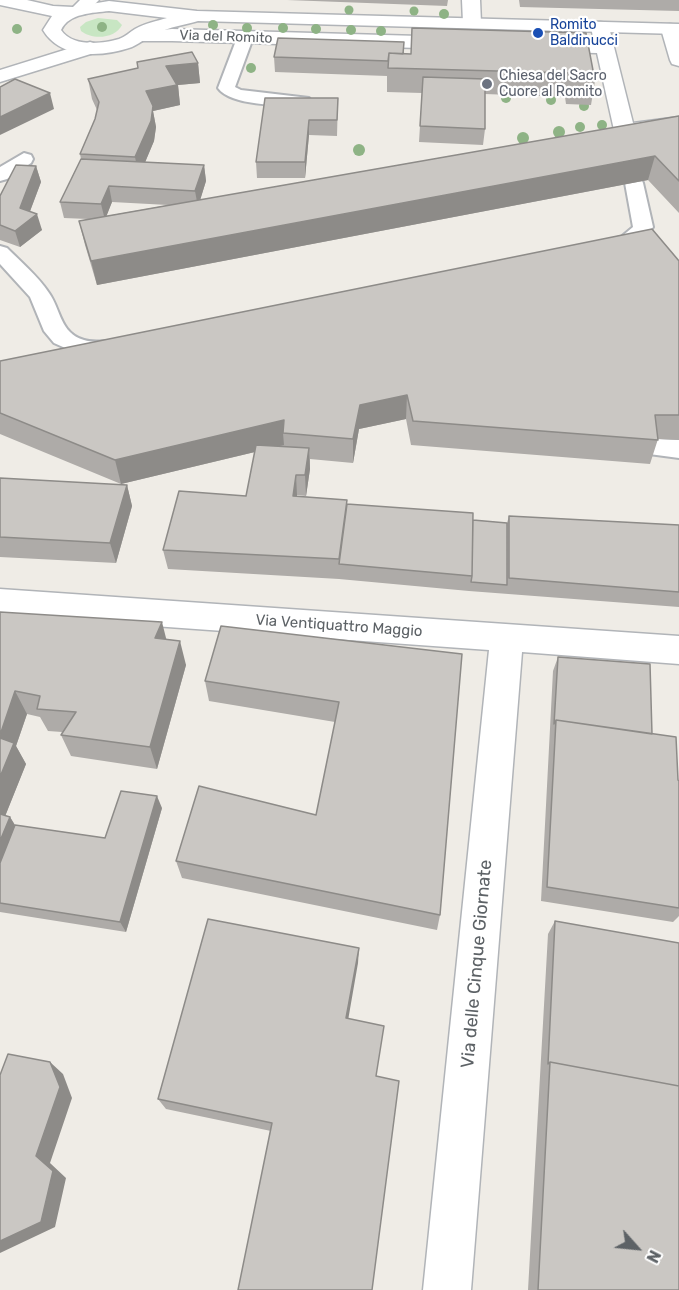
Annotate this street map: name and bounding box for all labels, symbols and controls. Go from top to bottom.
place label: Romito Baldinucci [550,17,618,50]
marker: Romito Baldinucci [531,26,545,40]
street label: Via del Romito [179,27,273,47]
place label: Chiesa del Sacro Cuore al Romito [499,68,607,100]
marker: Chiesa del Sacro Cuore al Romito [480,77,494,91]
street label: Via Ventiquattro Maggio [255,611,423,641]
street label: Via delle Cinque Giornate [457,859,497,1069]
north arrow [607,1218,667,1278]
text: N [642,1247,665,1266]

